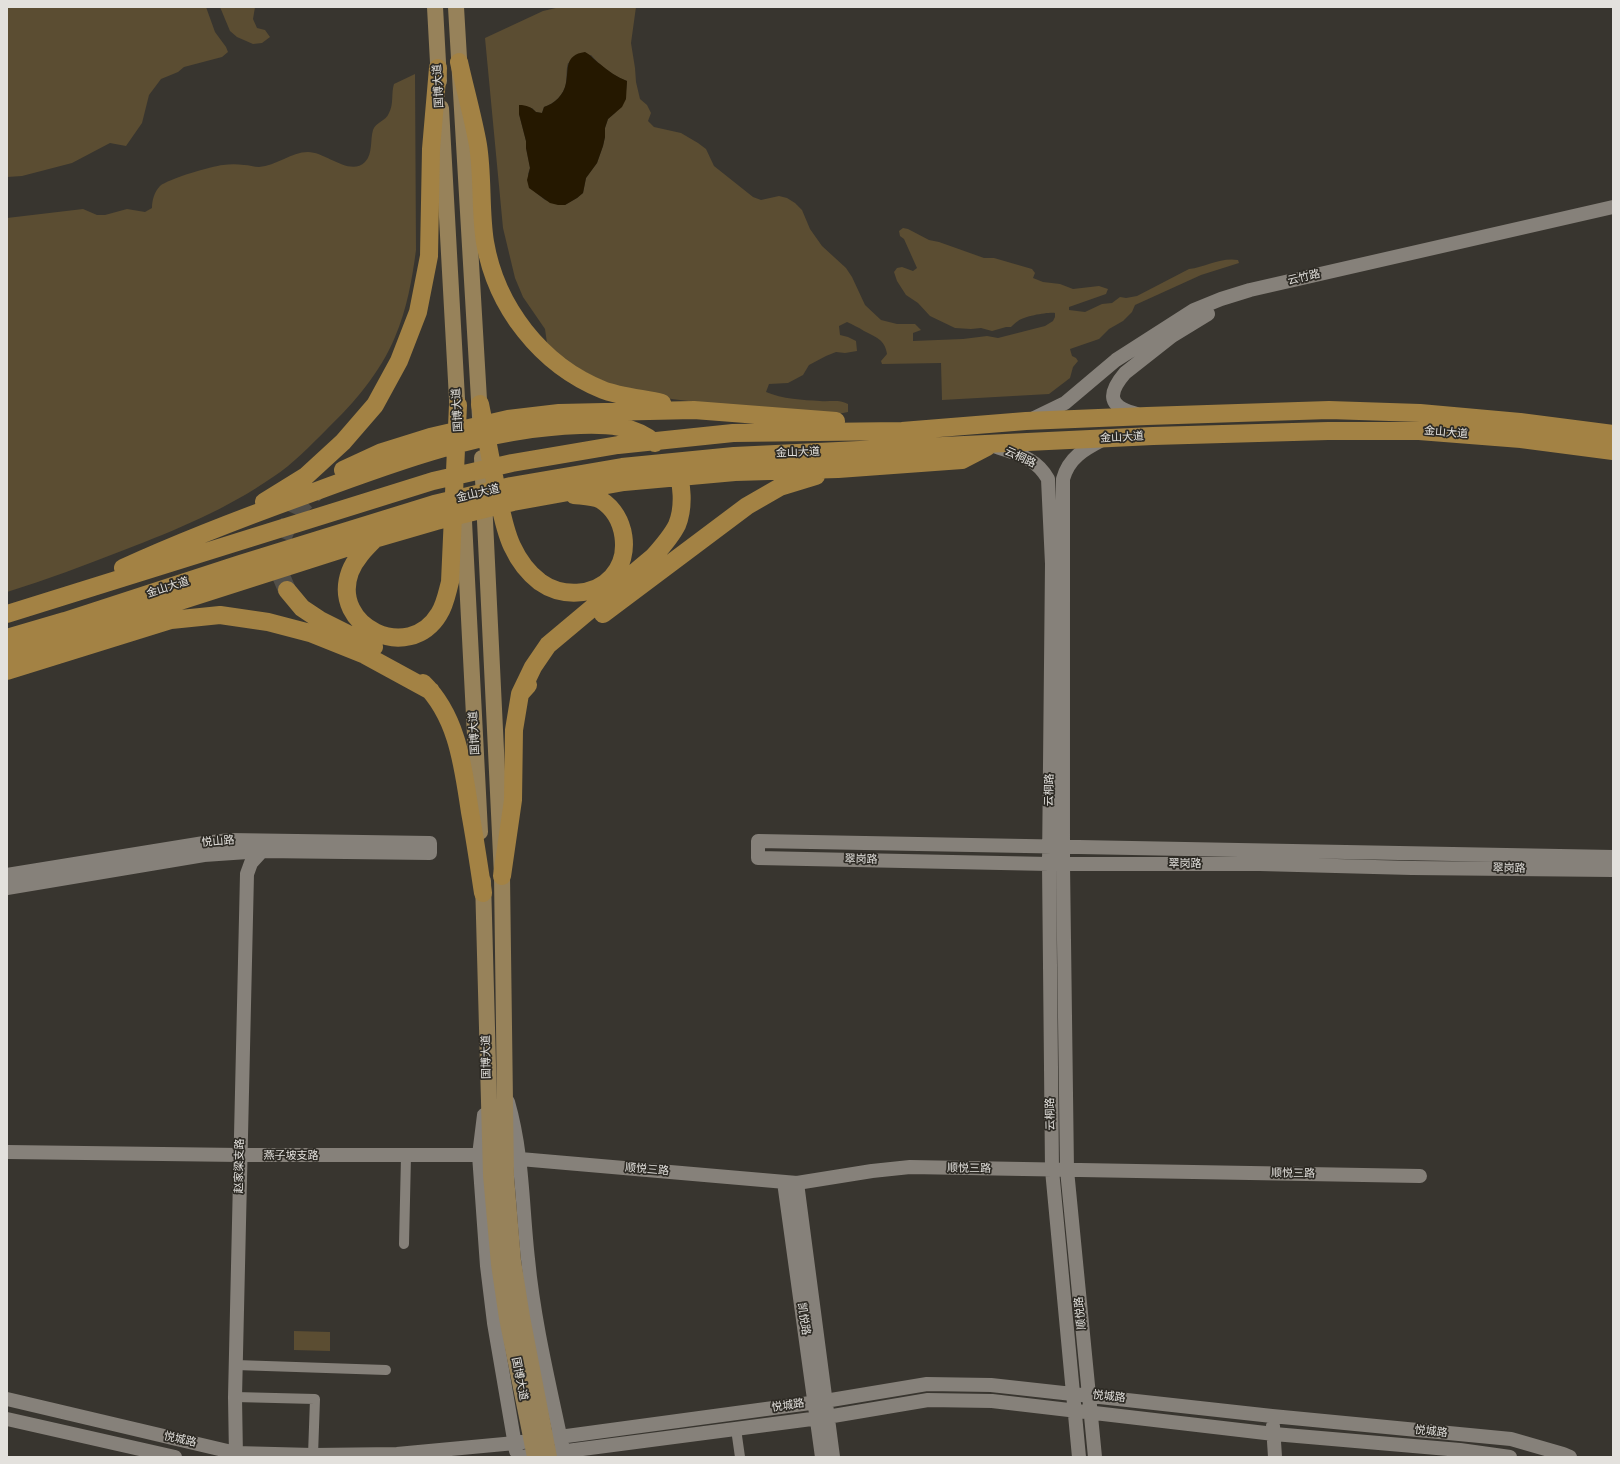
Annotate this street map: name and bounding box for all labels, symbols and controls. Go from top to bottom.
street label: 国博大道 [431,64,447,108]
street label: 云竹路 [1286,268,1322,288]
street label: 国博大道 [450,388,466,432]
street label: 金山大道 [1424,425,1468,441]
street label: 金山大道 [1100,430,1144,446]
street label: 云桐路 [1002,445,1038,471]
street label: 金山大道 [776,446,820,460]
street label: 金山大道 [455,483,501,505]
street label: 金山大道 [145,575,191,601]
street label: 国博大道 [467,711,483,755]
street label: 云桐路 [1043,773,1057,807]
street label: 悦山路 [201,834,235,850]
street label: 翠岗路 [844,853,878,867]
street label: 翠岗路 [1169,857,1201,871]
street label: 翠岗路 [1492,862,1526,876]
street label: 国博大道 [480,1035,494,1079]
street label: 云桐路 [1044,1097,1058,1131]
street label: 赵家梁支路 [233,1138,247,1194]
street label: 燕子坡支路 [264,1149,318,1163]
street label: 顺悦三路 [625,1162,669,1178]
street label: 顺悦三路 [947,1162,991,1176]
street label: 顺悦三路 [1271,1167,1315,1181]
street label: 顺悦路 [1073,1296,1089,1330]
street label: 凯悦路 [794,1302,812,1336]
street label: 国博大道 [508,1356,530,1402]
street label: 悦城路 [1092,1389,1126,1405]
street label: 悦城路 [771,1397,805,1415]
street label: 悦城路 [1414,1424,1448,1440]
street label: 悦城路 [162,1430,198,1450]

